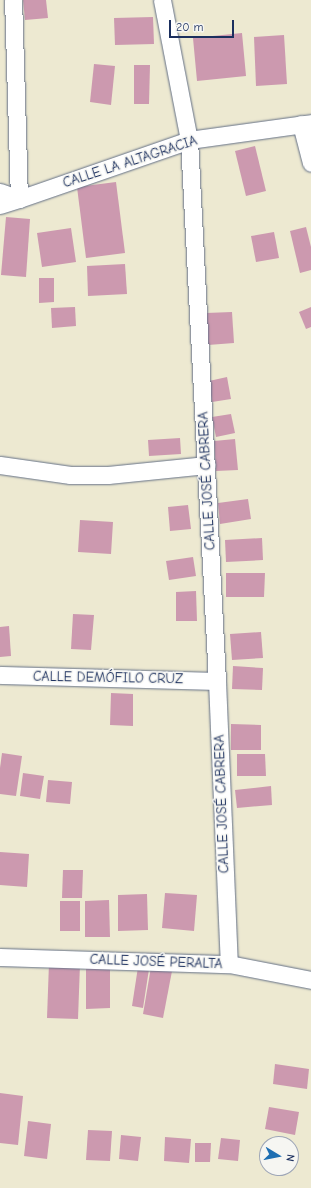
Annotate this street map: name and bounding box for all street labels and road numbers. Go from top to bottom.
street label: CALLE LA ALTAGRACIA [61,132,199,192]
street label: CALLE JOSÉ CABRERA [195,411,219,551]
street label: CALLE DEMÓFILO CRUZ [33,668,183,688]
street label: CALLE JOSÉ CABRERA [211,734,233,874]
street label: CALLE JOSÉ PERALTA [89,951,223,973]

